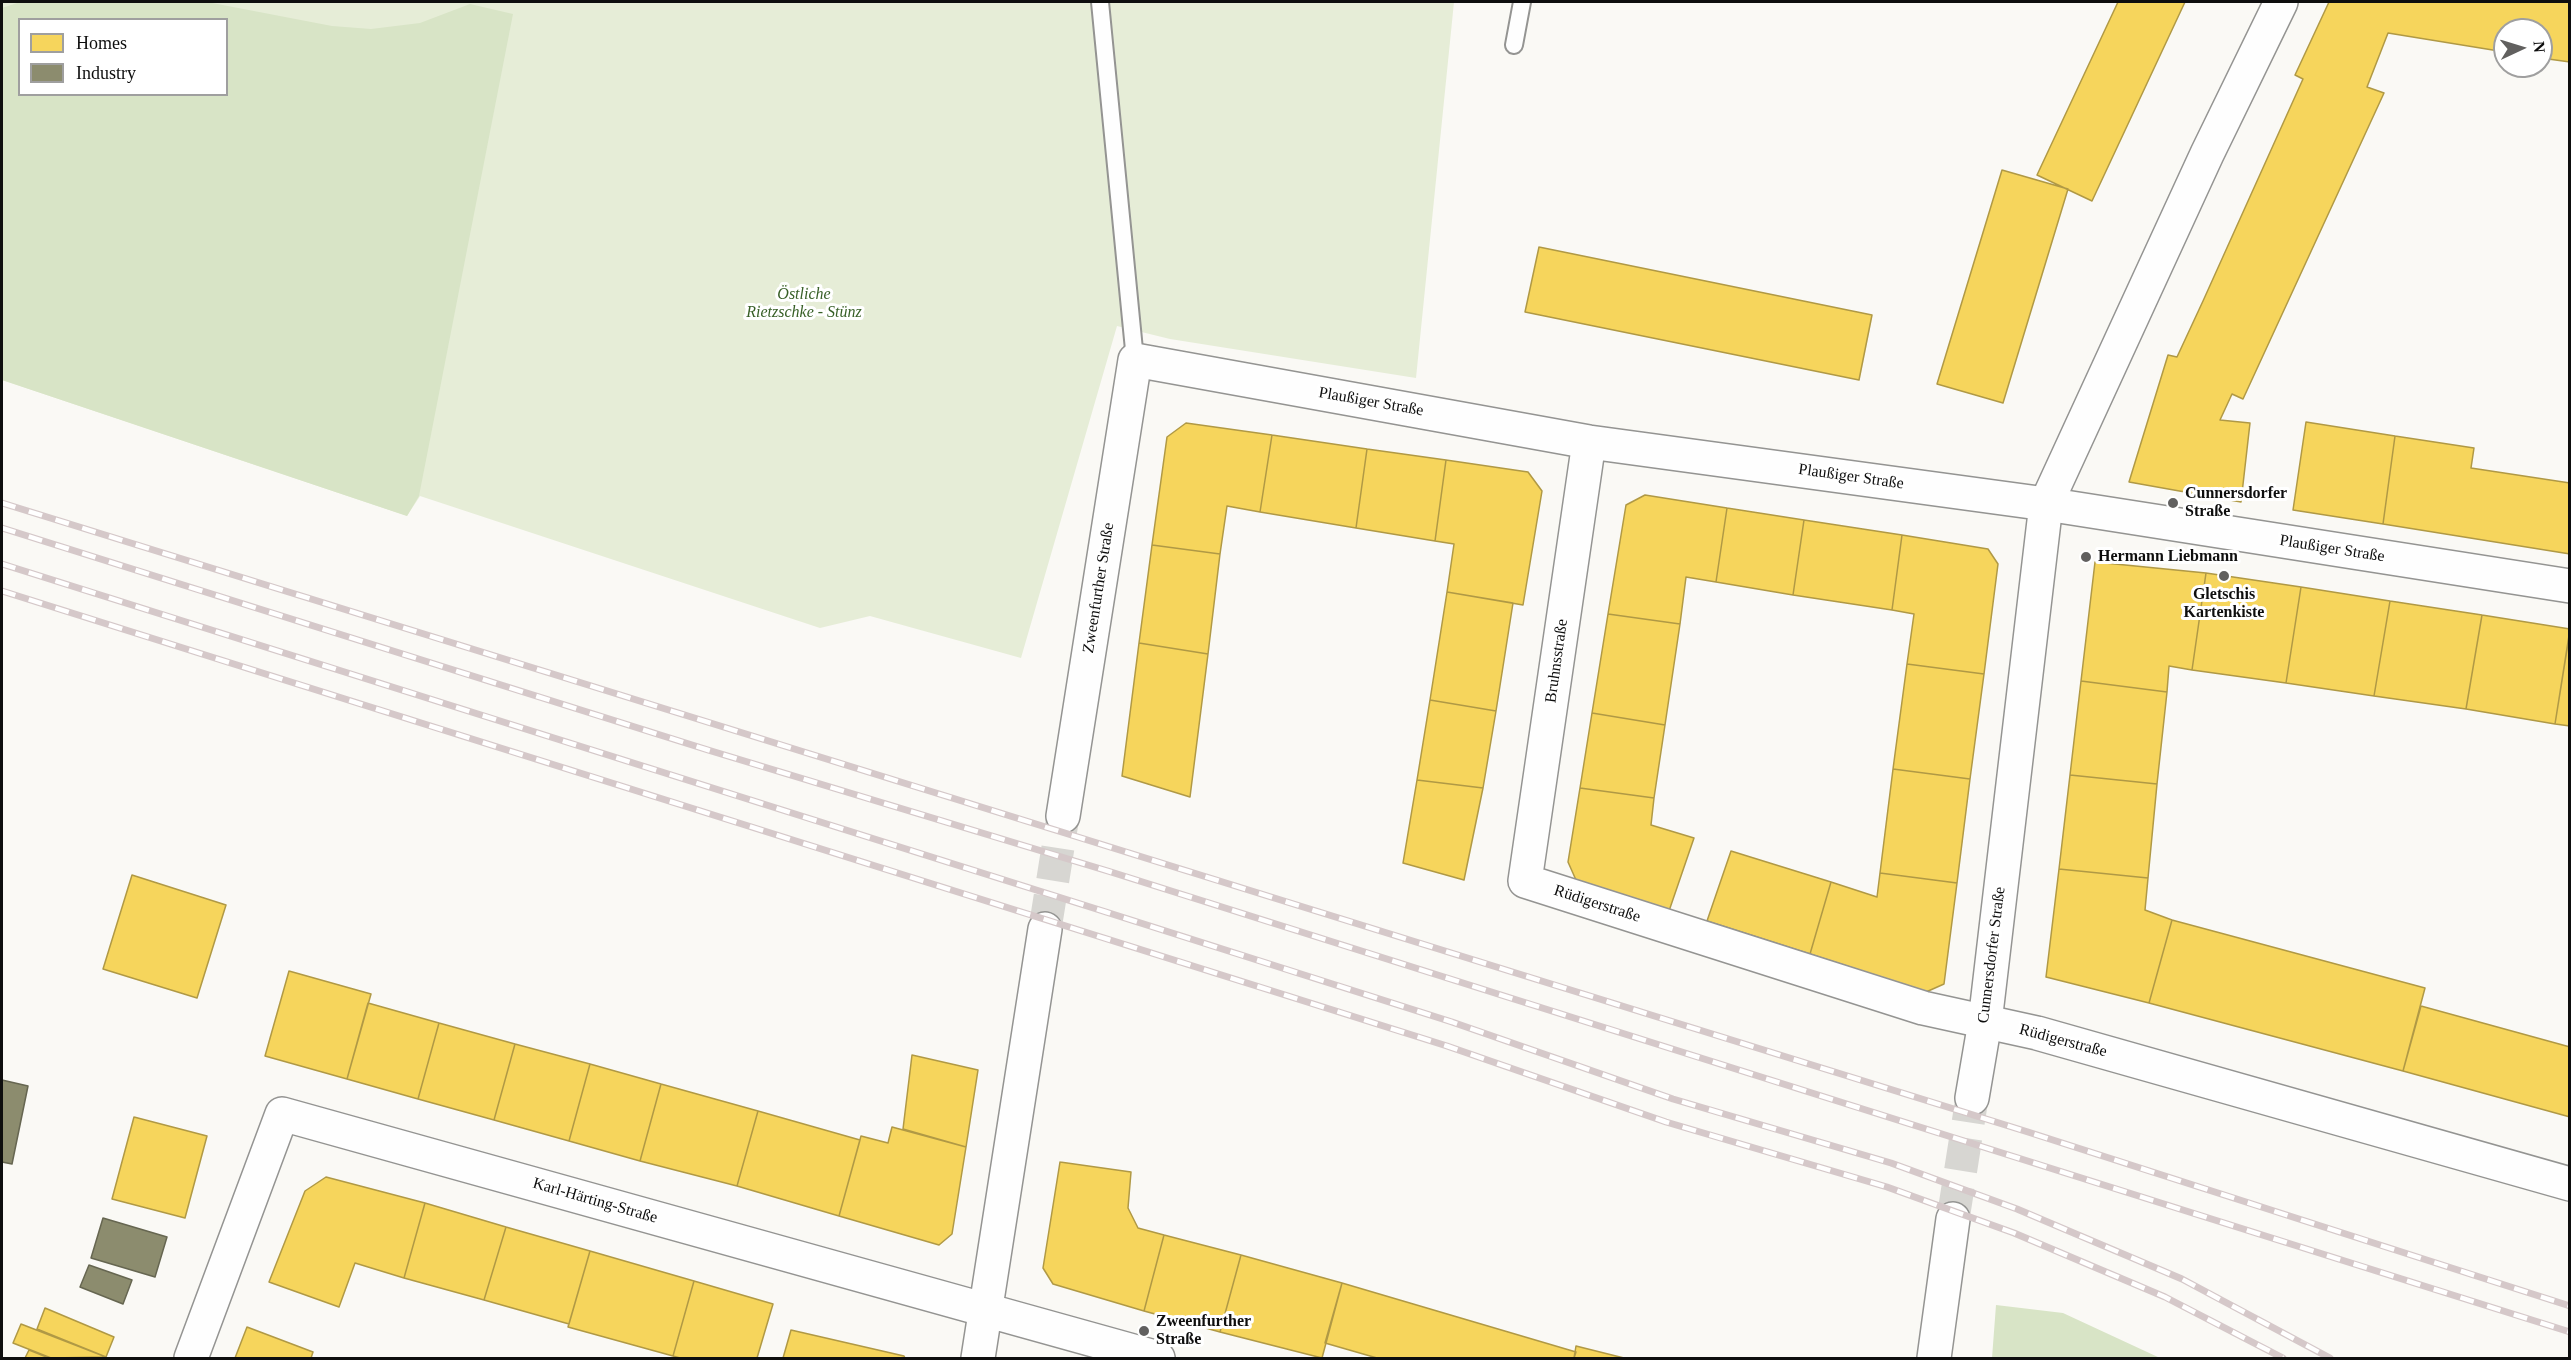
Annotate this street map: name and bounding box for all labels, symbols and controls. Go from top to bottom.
legend [18,18,228,96]
north arrow [2493,18,2553,78]
text: Homes [76,33,127,53]
text: N [2531,40,2548,53]
text: Industry [76,63,136,83]
park label: Östliche Rietzschke - Stünz [746,285,862,323]
street label: Plaußiger Straße [1317,383,1425,421]
street label: Plaußiger Straße [1797,460,1905,494]
place label: Cunnersdorfer Straße [2185,484,2287,522]
marker: Cunnersdorfer Straße [2166,496,2180,510]
street label: Zweenfurther Straße [1079,521,1119,655]
street label: Plaußiger Straße [2278,531,2386,567]
place label: Hermann Liebmann [2098,547,2238,567]
marker: Hermann Liebmann [2079,550,2093,564]
marker: Gletschis Kartenkiste [2217,569,2231,583]
place label: Gletschis Kartenkiste [2184,585,2264,623]
street label: Bruhnsstraße [1542,618,1572,704]
street label: Rüdigerstraße [1551,881,1643,927]
street label: Cunnersdorfer Straße [1974,886,2010,1024]
street label: Rüdigerstraße [2017,1020,2109,1062]
street label: Karl-Härting-Straße [530,1174,660,1228]
place label: Zweenfurther Straße [1156,1312,1251,1350]
marker: Zweenfurther Straße [1137,1324,1151,1338]

